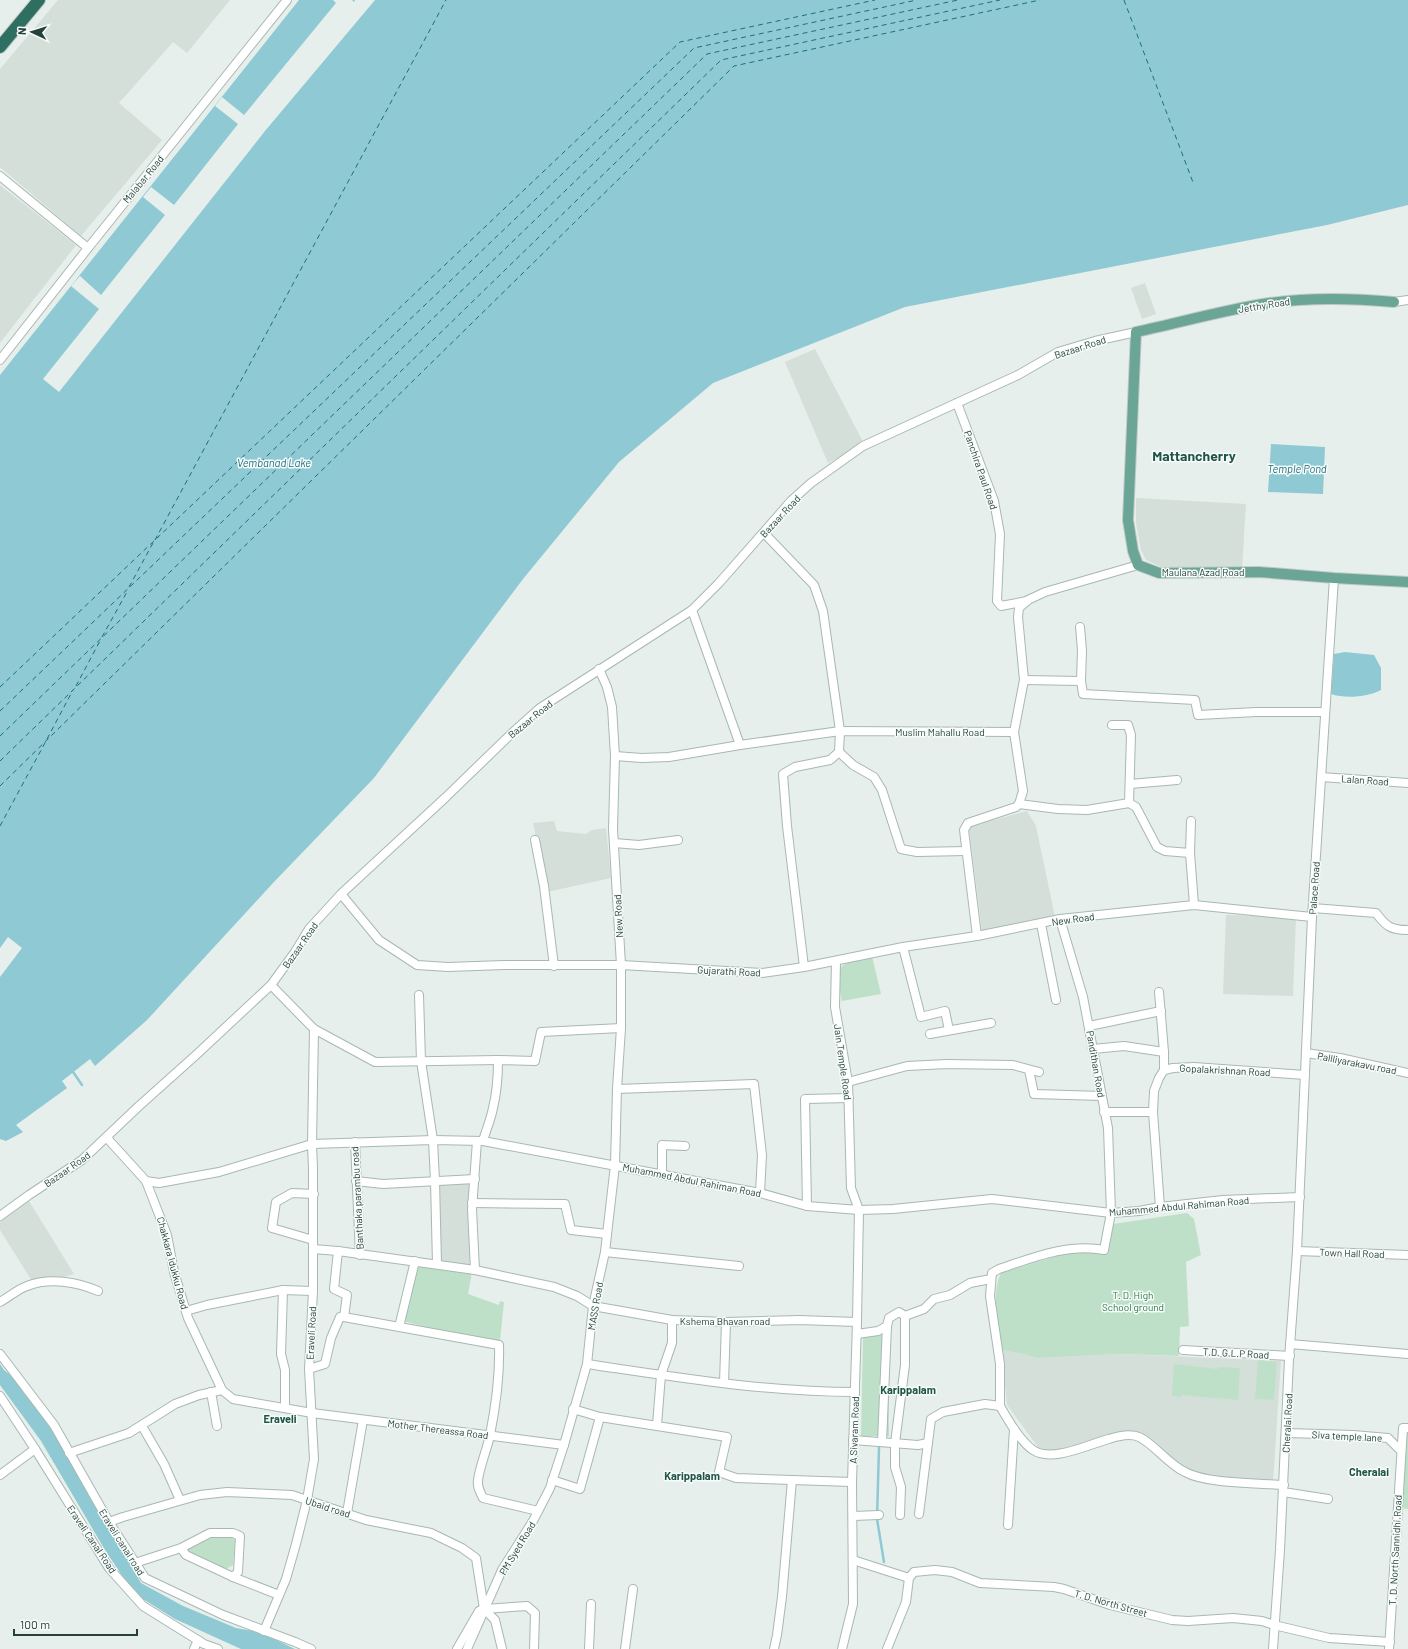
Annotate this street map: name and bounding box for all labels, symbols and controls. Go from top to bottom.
north arrow [12,12,52,52]
text: N [15,27,28,35]
street label: Malabar Road [120,153,166,205]
street label: Jetthy Road [1237,295,1291,315]
street label: Bazaar Road [1053,333,1107,361]
street label: Panchira Paul Road [962,429,1000,511]
district label: Mattancherry [1152,447,1236,464]
water label: Vembanad Lake [237,456,311,469]
water label: Temple Pond [1267,462,1327,475]
street label: Bazaar Road [757,492,803,540]
street label: Maulana Azad Road [1162,566,1244,578]
street label: Bazaar Road [505,697,555,741]
street label: Muslim Mahallu Road [895,726,985,738]
street label: Lalan Road [1341,772,1389,788]
street label: Palace Road [1306,861,1322,915]
street label: New Road [611,894,625,938]
street label: New Road [1051,910,1095,928]
street label: Bazaar Road [280,920,320,970]
street label: Gujarathi Road [697,963,761,979]
street label: Jain Temple Road [832,1023,854,1101]
street label: Pandithan Road [1084,1029,1108,1099]
street label: Pallliyarakavu road [1316,1049,1398,1077]
street label: Gopalakrishnan Road [1179,1062,1271,1078]
street label: Banthaka parambu road [348,1146,366,1250]
street label: Bazaar Road [42,1149,92,1189]
street label: Muhammed Abdul Rahiman Road [622,1161,762,1199]
street label: Muhammed Abdul Rahiman Road [1108,1194,1250,1218]
street label: Chakkara Idukku Road [155,1215,191,1311]
street label: Town Hall Road [1319,1246,1385,1260]
street label: MASS Road [585,1281,605,1331]
park label: T. D. High School ground [1102,1289,1164,1313]
street label: Eraveli Road [304,1306,318,1360]
street label: Kshema Bhavan road [680,1315,770,1327]
street label: T.D. G.L.P Road [1203,1345,1269,1361]
district label: Karippalam [880,1383,936,1396]
street label: Cheralai Road [1279,1393,1295,1453]
street label: A Sivaram Road [847,1396,861,1464]
district label: Eraveli [263,1412,297,1425]
street label: Mother Thereassa Road [387,1417,489,1441]
street label: Siva temple lane [1312,1428,1382,1444]
district label: Cheralai [1349,1465,1389,1478]
district label: Karippalam [664,1469,720,1482]
street label: Ubaid road [304,1494,352,1520]
street label: T. D. North Sannidhi.Road [1386,1494,1404,1606]
street label: Eraveli Canal Road [65,1503,119,1575]
street label: Eraveli canal road [97,1507,147,1577]
street label: PM Syed Road [496,1519,538,1577]
street label: T. D. North Street [1073,1587,1149,1619]
scale bar [14,1611,137,1637]
text: 100 m [20,1617,50,1631]

